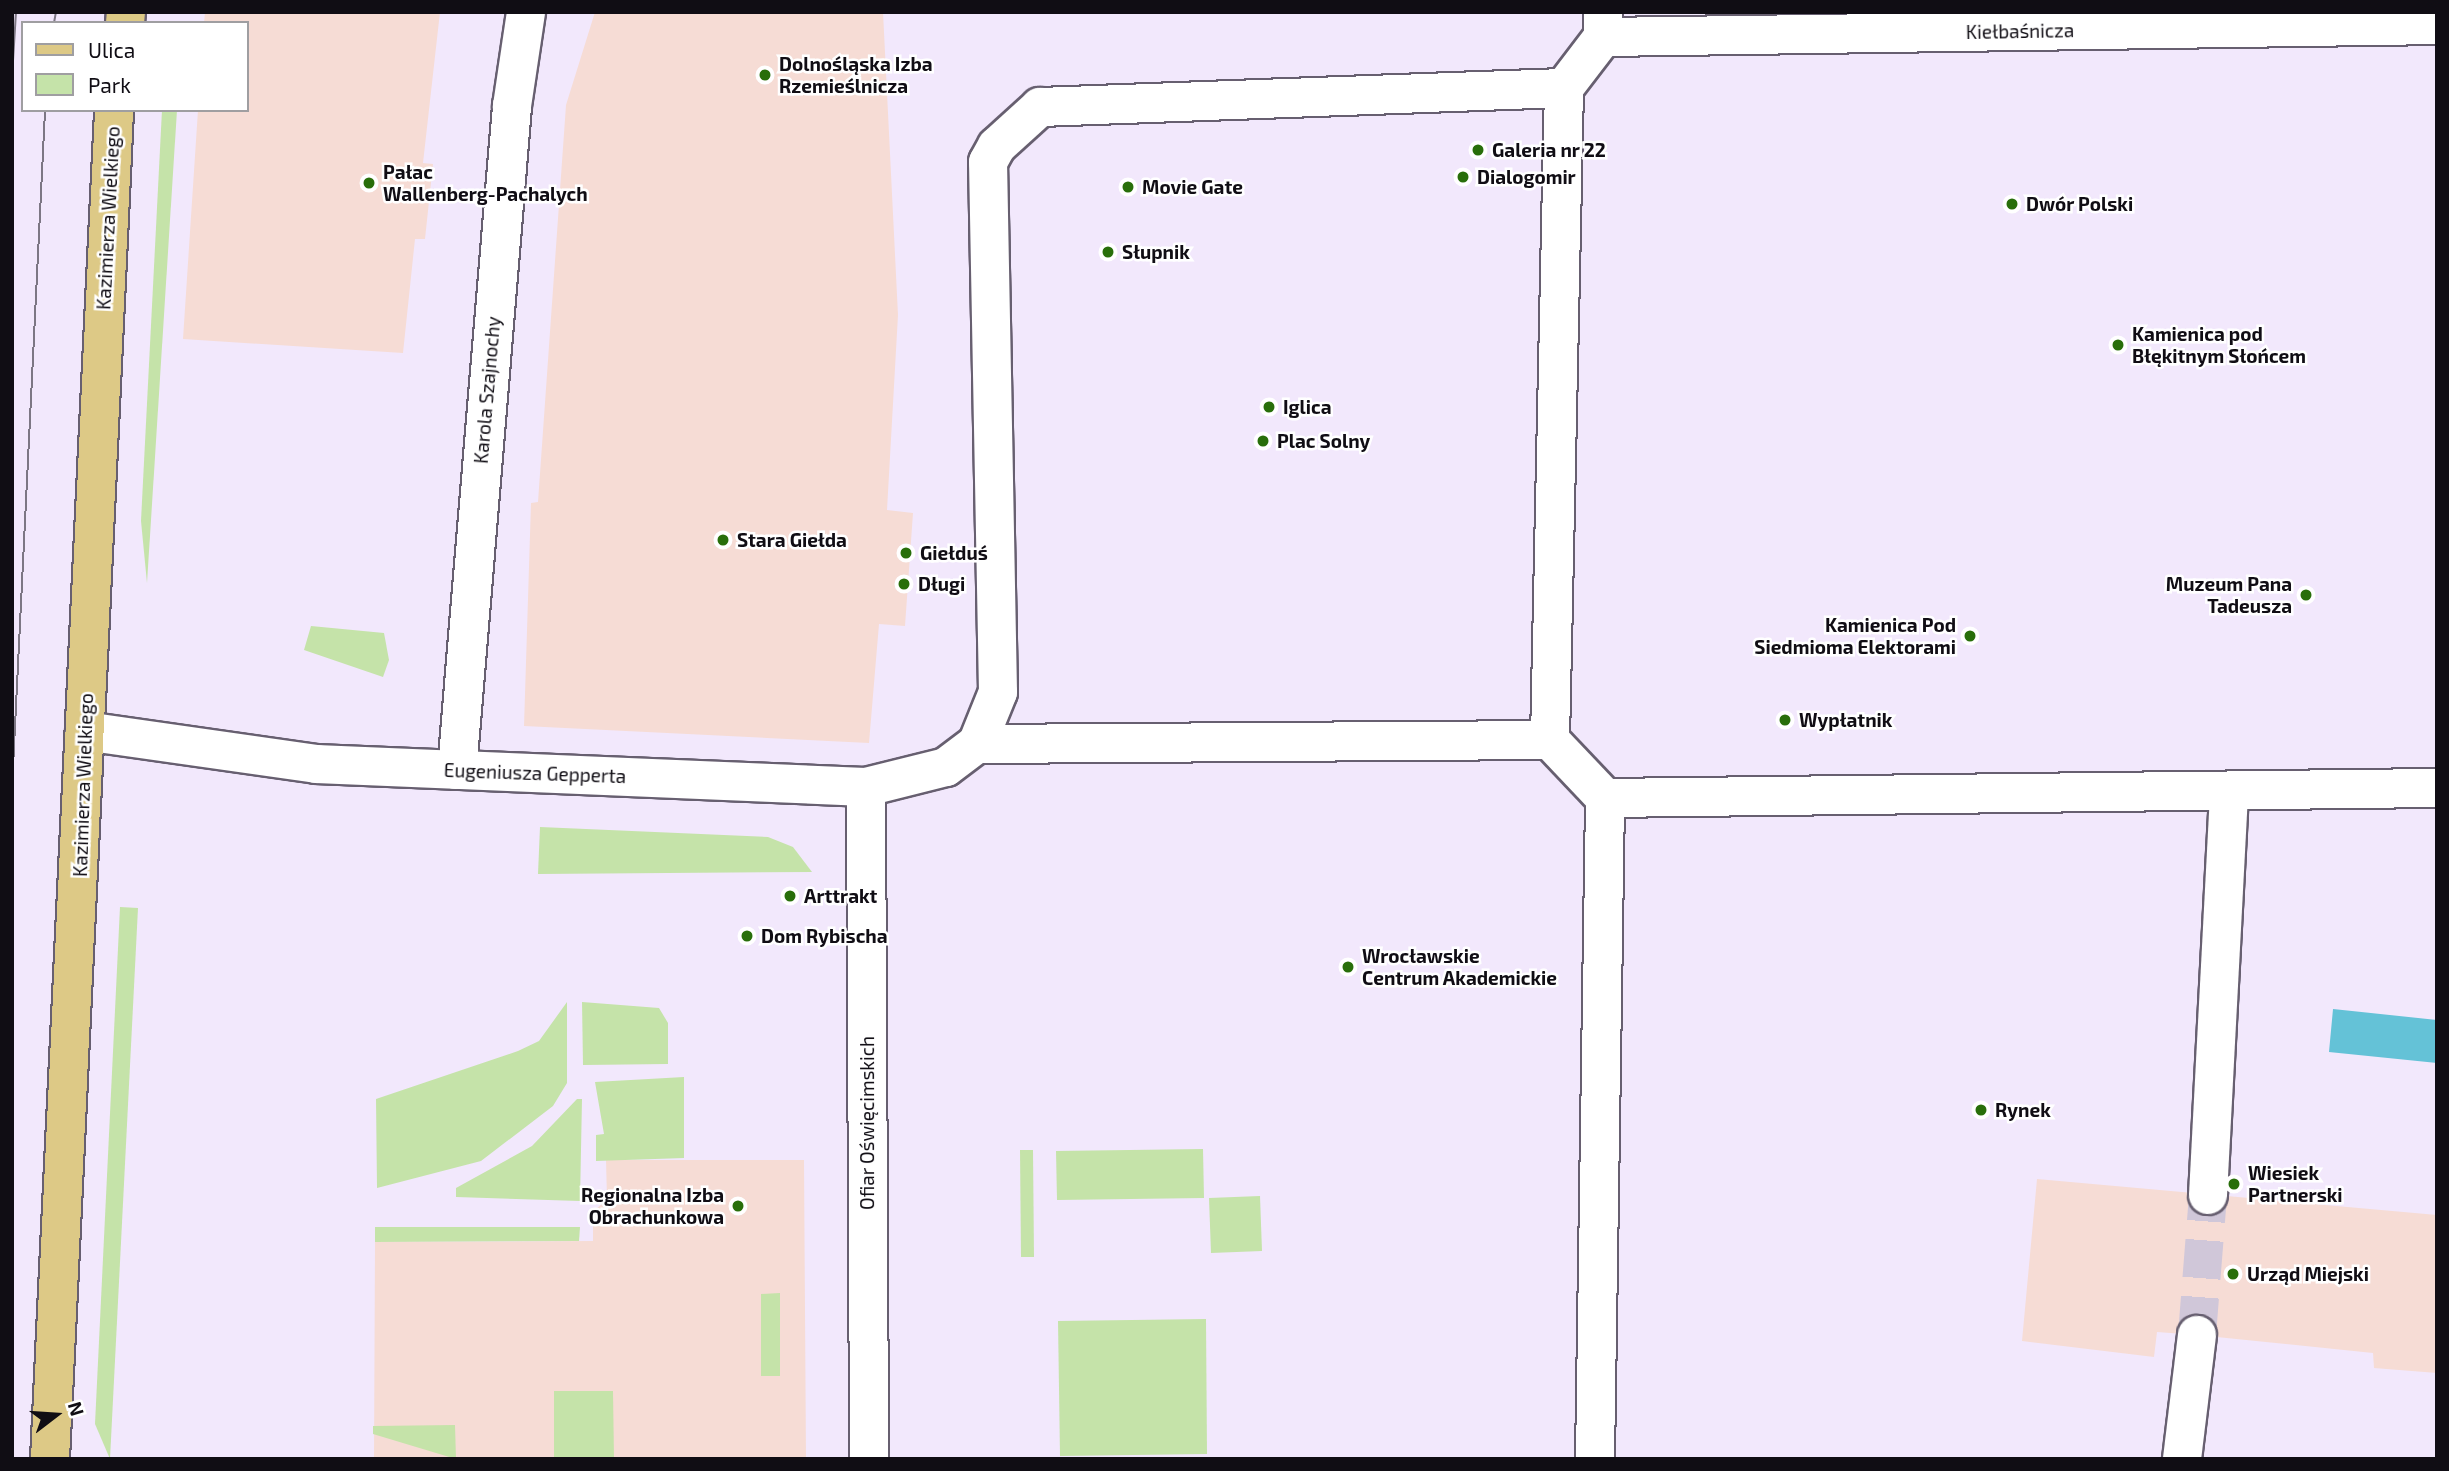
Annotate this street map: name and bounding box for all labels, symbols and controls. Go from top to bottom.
street label: Kiełbaśnicza [1966,19,2074,43]
legend [21,21,248,112]
text: Ulica [88,37,135,62]
place label: Dolnośląska Izba Rzemieślnicza [779,53,933,97]
marker: Dolnośląska Izba Rzemieślnicza [757,67,773,83]
text: Park [88,72,131,97]
street label: Kazimierza Wielkiego [92,125,124,311]
place label: Galeria nr 22 [1492,139,1606,161]
marker: Galeria nr 22 [1470,142,1486,158]
place label: Pałac Wallenberg-Pachalych [383,161,588,205]
place label: Dialogomir [1477,166,1576,188]
marker: Dialogomir [1455,169,1471,185]
marker: Pałac Wallenberg-Pachalych [361,175,377,191]
place label: Movie Gate [1142,176,1243,198]
marker: Movie Gate [1120,179,1136,195]
place label: Dwór Polski [2026,193,2134,215]
marker: Dwór Polski [2004,196,2020,212]
place label: Słupnik [1122,241,1190,263]
marker: Słupnik [1100,244,1116,260]
street label: Karola Szajnochy [469,315,505,465]
place label: Kamienica pod Błękitnym Słońcem [2132,323,2306,367]
marker: Kamienica pod Błękitnym Słońcem [2110,337,2126,353]
place label: Iglica [1283,396,1332,418]
marker: Iglica [1261,399,1277,415]
place label: Plac Solny [1277,430,1370,452]
marker: Plac Solny [1255,433,1271,449]
place label: Stara Giełda [737,529,847,551]
marker: Stara Giełda [715,532,731,548]
place label: Giełduś [920,542,988,564]
marker: Giełduś [898,545,914,561]
place label: Długi [918,573,965,595]
place label: Muzeum Pana Tadeusza [2166,573,2292,617]
marker: Długi [896,576,912,592]
marker: Muzeum Pana Tadeusza [2298,587,2314,603]
place label: Kamienica Pod Siedmioma Elektorami [1754,614,1956,658]
marker: Kamienica Pod Siedmioma Elektorami [1962,628,1978,644]
street label: Kazimierza Wielkiego [68,693,98,877]
place label: Wypłatnik [1799,709,1892,731]
marker: Wypłatnik [1777,712,1793,728]
street label: Eugeniusza Gepperta [443,758,627,788]
place label: Arttrakt [804,885,877,907]
marker: Arttrakt [782,888,798,904]
place label: Dom Rybischa [761,925,888,947]
marker: Dom Rybischa [739,928,755,944]
place label: Wrocławskie Centrum Akademickie [1362,945,1557,989]
marker: Wrocławskie Centrum Akademickie [1340,959,1356,975]
street label: Ofiar Oświęcimskich [856,1036,878,1210]
place label: Rynek [1995,1099,2051,1121]
marker: Rynek [1973,1102,1989,1118]
place label: Wiesiek Partnerski [2248,1162,2343,1206]
marker: Wiesiek Partnerski [2226,1176,2242,1192]
place label: Regionalna Izba Obrachunkowa [581,1184,724,1228]
marker: Regionalna Izba Obrachunkowa [730,1198,746,1214]
place label: Urząd Miejski [2247,1263,2369,1285]
marker: Urząd Miejski [2225,1266,2241,1282]
north arrow [21,1380,91,1450]
text: N [64,1399,90,1419]

